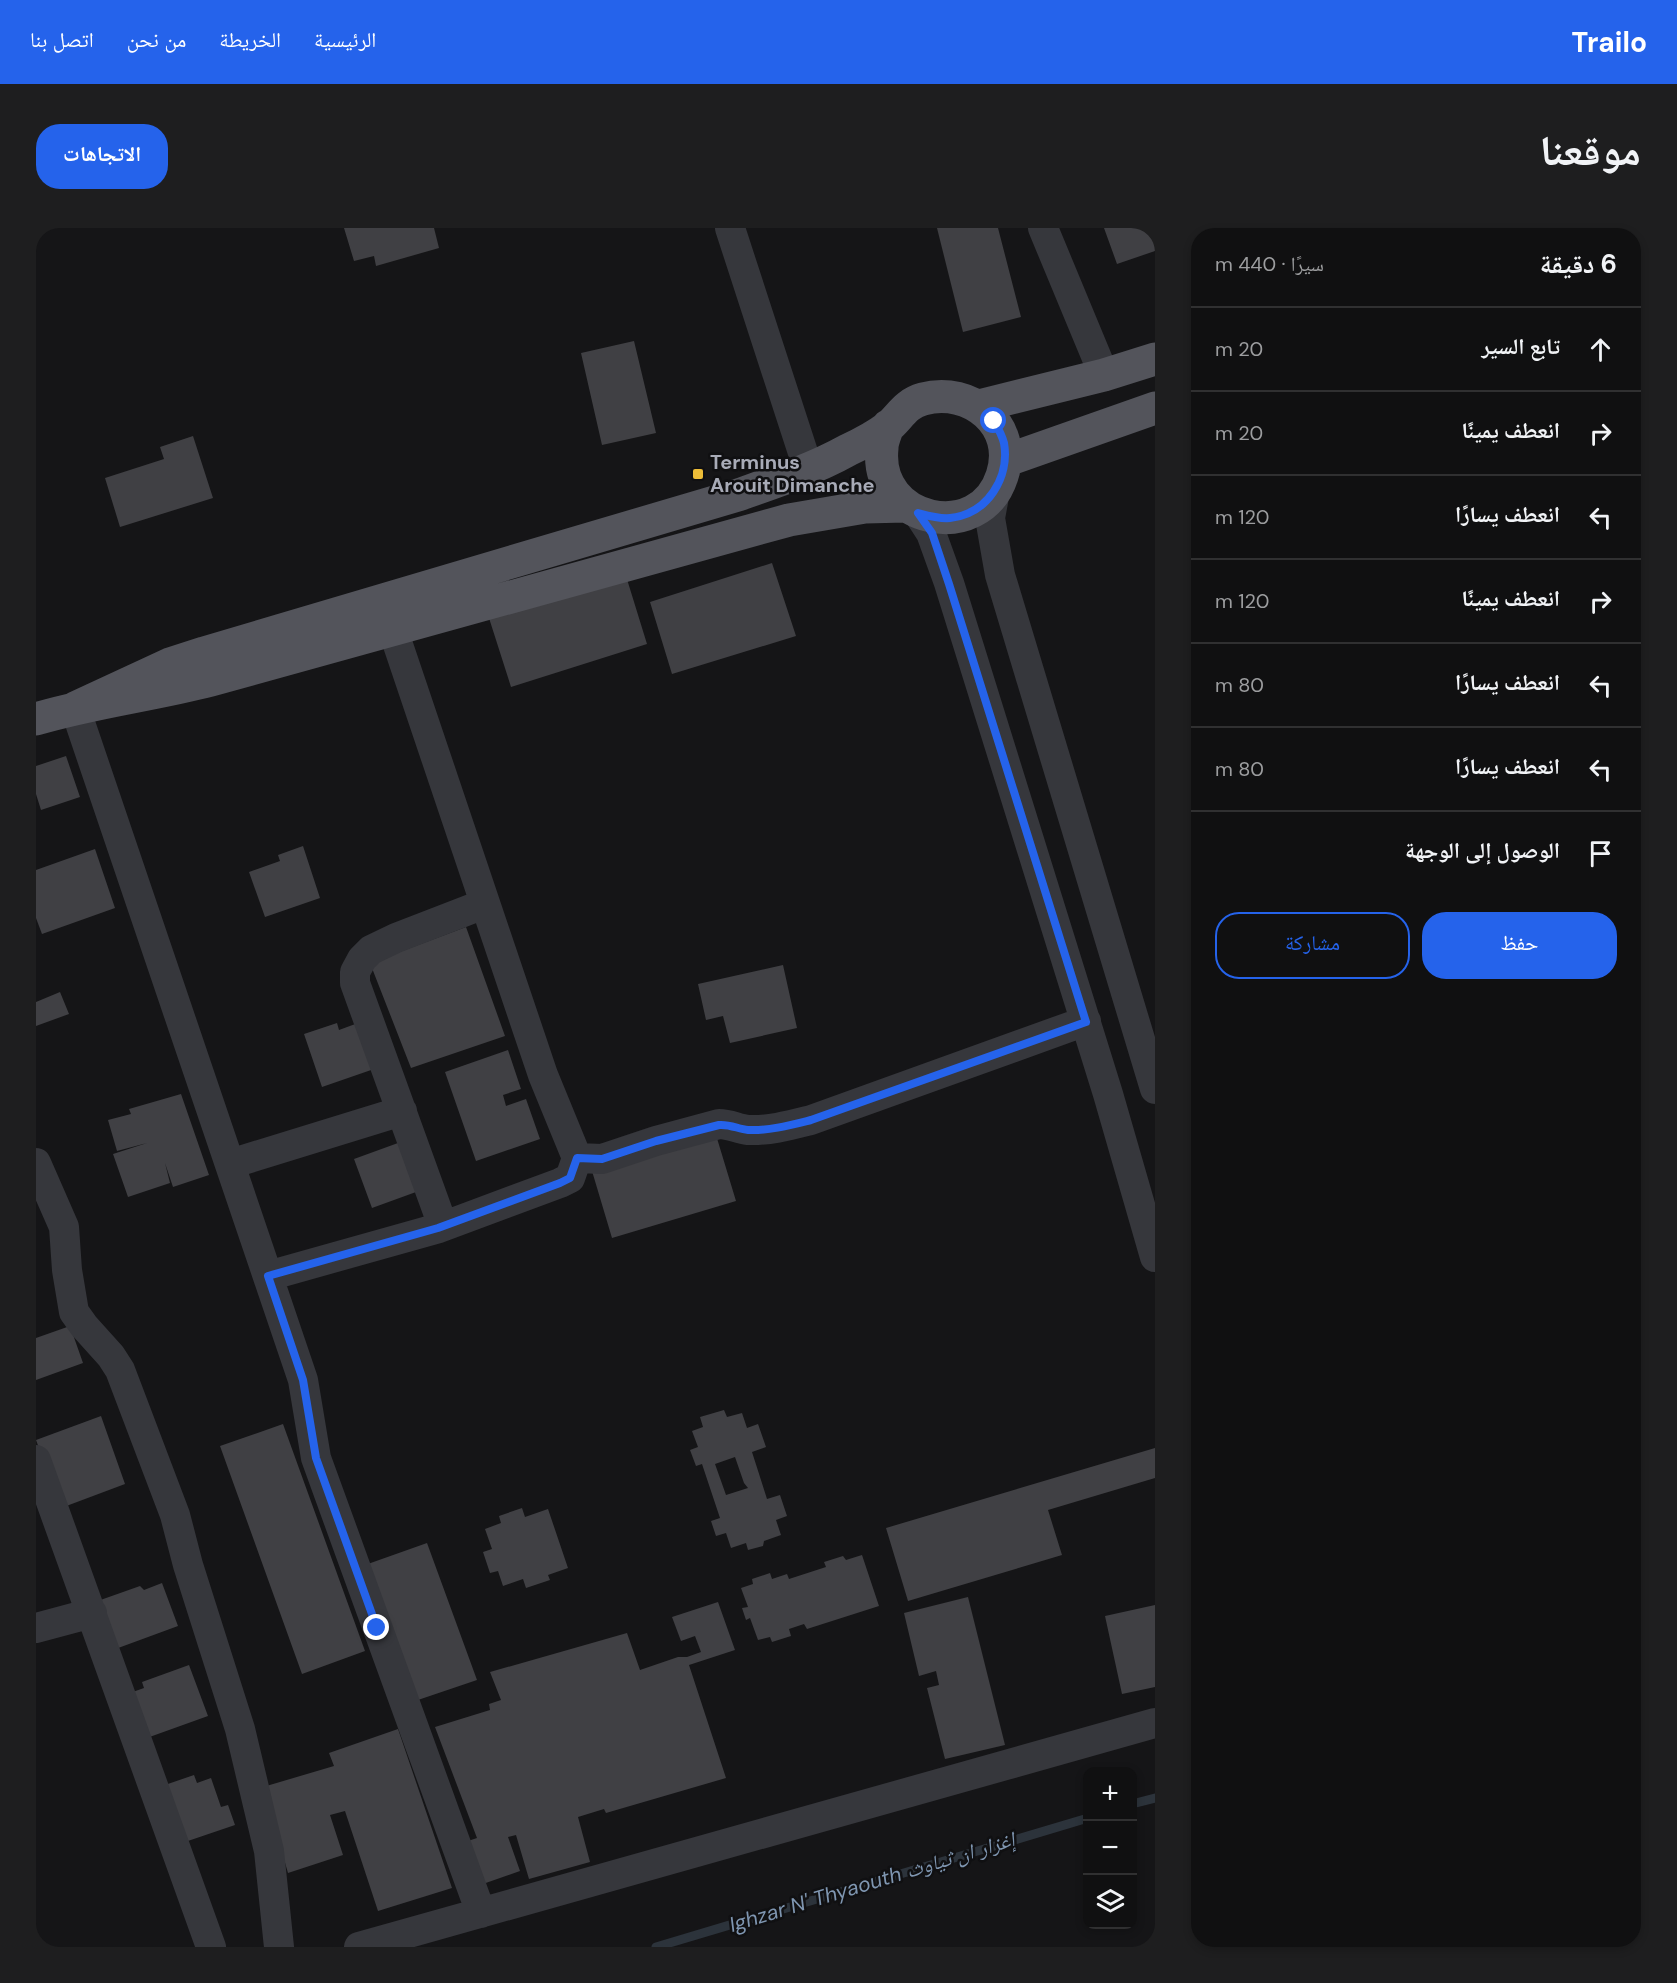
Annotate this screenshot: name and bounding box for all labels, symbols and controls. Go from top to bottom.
text: Trailo [1572,24,1647,61]
text: اتصل بنا [30,26,94,54]
text: من نحن [127,26,186,54]
text: الخريطة [219,26,281,54]
text: الرئيسية [314,26,376,54]
text: موقعنا [1540,123,1641,178]
button: الاتجاهات [36,124,168,189]
text: 6 دقيقة [1540,247,1617,281]
text: سيرًا · 440 m [1215,251,1324,277]
text: تابع السير [1481,332,1560,361]
icon: ahead [1584,333,1617,366]
text: 20 m [1215,336,1263,362]
route start [980,407,1006,433]
text: انعطف يمينًا [1462,416,1560,445]
icon: right [1584,417,1617,450]
text: 20 m [1215,420,1263,446]
place label: Terminus Arouit Dimanche [710,449,875,498]
marker: Terminus Arouit Dimanche [691,467,705,481]
text: انعطف يسارًا [1455,500,1560,529]
icon: left [1584,501,1617,534]
text: 120 m [1215,504,1269,530]
text: انعطف يمينًا [1462,584,1560,613]
icon: right [1584,585,1617,618]
text: 120 m [1215,588,1269,614]
text: انعطف يسارًا [1455,668,1560,697]
icon: left [1584,669,1617,702]
text: 80 m [1215,672,1264,698]
text: انعطف يسارًا [1455,752,1560,781]
icon: left [1584,753,1617,786]
text: 80 m [1215,756,1264,782]
text: الوصول إلى الوجهة [1405,836,1560,865]
icon: arrive [1584,837,1617,870]
button: مشاركة [1215,912,1410,979]
button: حفظ [1422,912,1617,979]
route end [363,1614,389,1640]
map controls [1083,1767,1137,1929]
button: + [1083,1767,1137,1821]
button: − [1083,1821,1137,1875]
water label: Ighzar N' Thyaouth إغزار ان ثياوث [726,1825,1020,1939]
button: layers [1083,1875,1137,1929]

